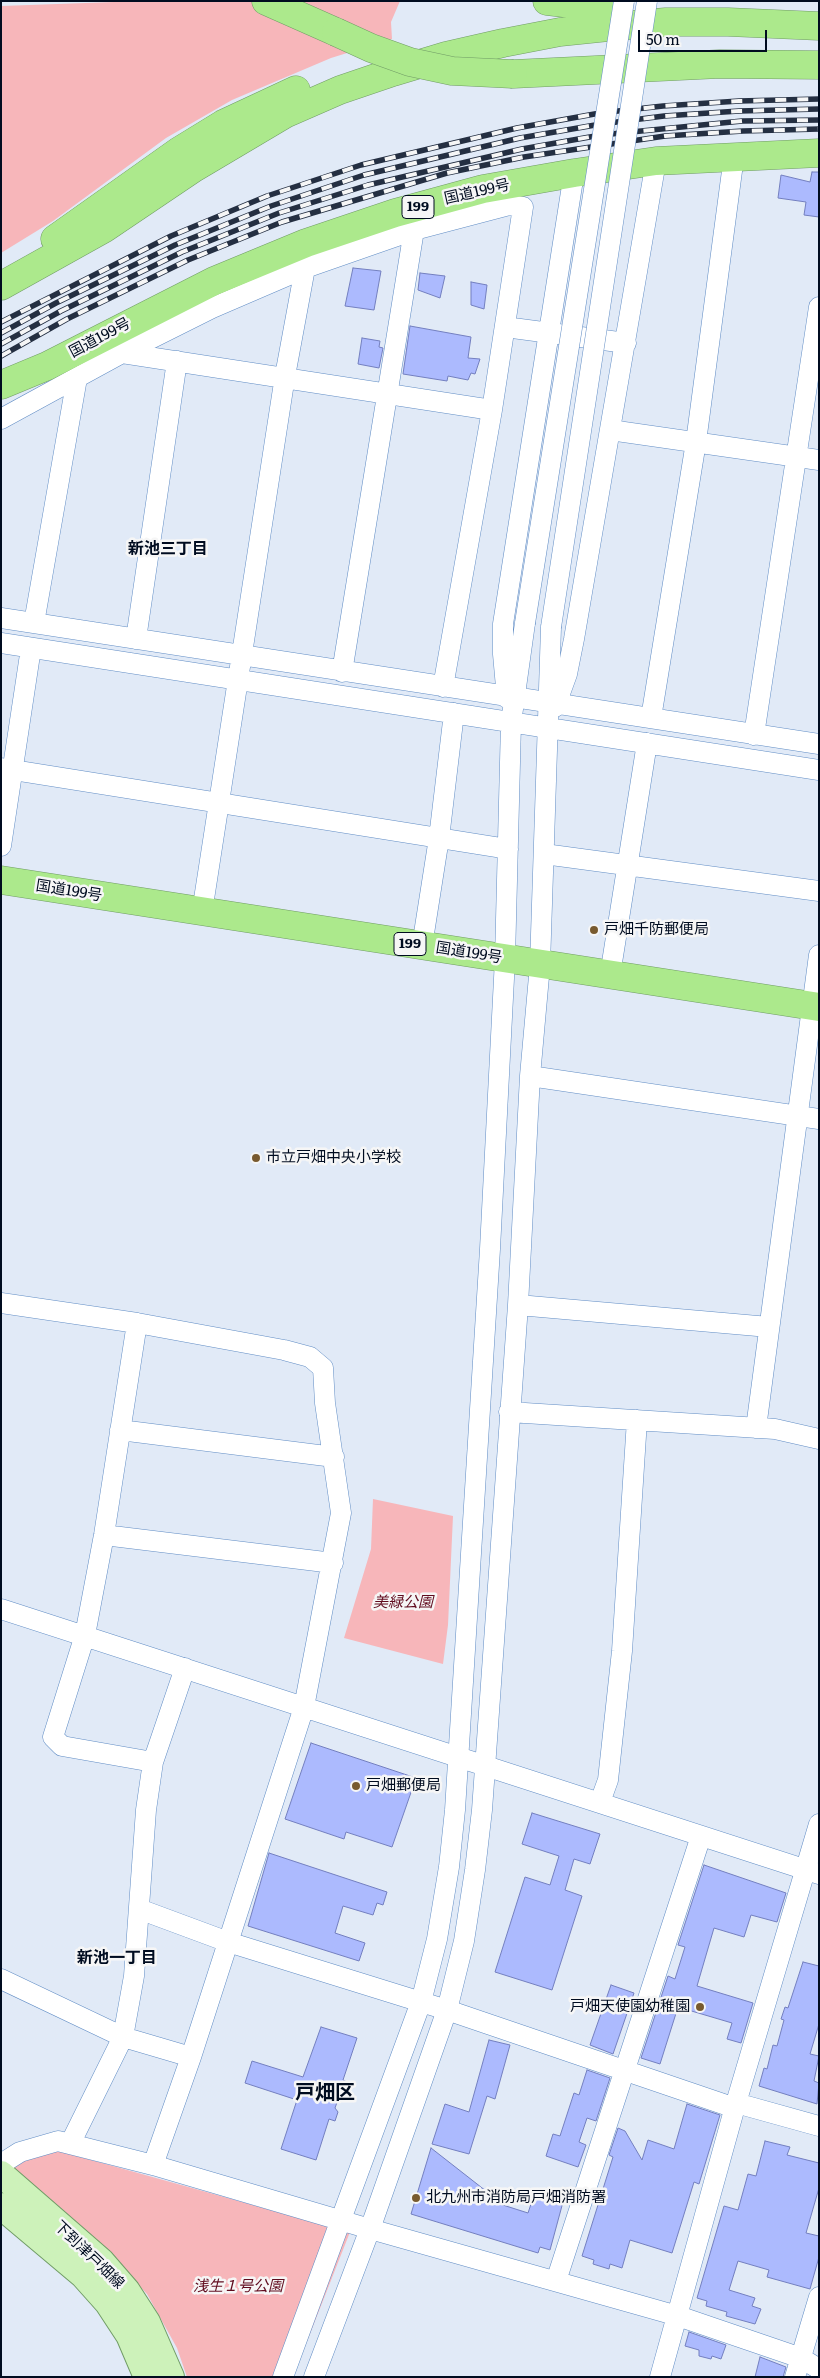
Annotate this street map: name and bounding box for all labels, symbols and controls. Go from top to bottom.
scale bar [640,20,769,52]
text: 50 m [646,27,680,50]
street label: 国道199号 [442,176,512,208]
road number: 199 [402,196,434,218]
street label: 国道199号 [66,314,134,362]
district label: 新池三丁目 [128,539,208,559]
street label: 国道199号 [35,877,103,905]
place label: 戸畑千防郵便局 [604,921,709,939]
marker: 戸畑千防郵便局 [588,924,600,936]
road number: 199 [394,932,426,956]
street label: 国道199号 [435,939,503,967]
place label: 市立戸畑中央小学校 [266,1149,401,1167]
marker: 市立戸畑中央小学校 [250,1152,262,1164]
park label: 美緑公園 [373,1594,433,1612]
place label: 戸畑郵便局 [366,1777,441,1795]
marker: 戸畑郵便局 [350,1780,362,1792]
district label: 新池一丁目 [77,1948,157,1968]
place label: 戸畑天使園幼稚園 [570,1998,690,2016]
marker: 戸畑天使園幼稚園 [694,2001,706,2013]
district label: 戸畑区 [295,2081,355,2105]
place label: 北九州市消防局戸畑消防署 [426,2189,606,2207]
marker: 北九州市消防局戸畑消防署 [410,2192,422,2204]
street label: 下到津戸畑線 [50,2217,128,2293]
park label: 浅生１号公園 [193,2278,283,2296]

